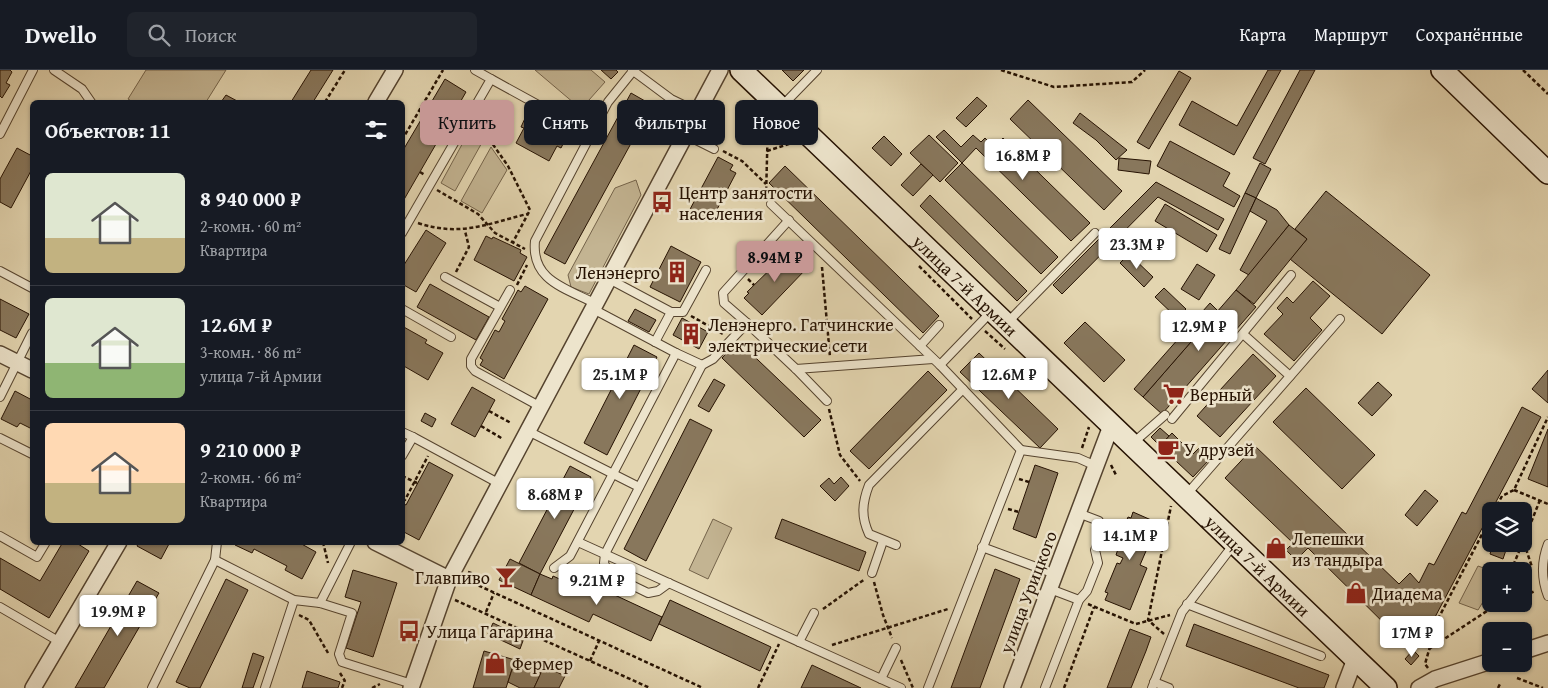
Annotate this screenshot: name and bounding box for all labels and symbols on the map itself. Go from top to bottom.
pin: 16.8M ₽ [977,138,1069,181]
place label: Центр занятости населения [679,179,813,227]
bus stop icon: Центр занятости населения [649,189,675,215]
street label: улица 7-й Армии [906,227,1025,343]
pin: 23.3M ₽ [1091,228,1183,270]
pin: 8.94M ₽ [729,240,821,283]
place label: Ленэнерго [576,259,660,286]
building icon: Ленэнерго [664,259,690,285]
pin: 12.9M ₽ [1153,310,1245,352]
place label: Ленэнерго. Гатчинские электрические сети [708,311,894,359]
building icon: Ленэнерго. Гатчинские электрические сети [678,321,704,347]
pin: 25.1M ₽ [574,358,666,400]
pin: 12.6M ₽ [963,358,1055,400]
supermarket icon: Верный [1161,381,1187,407]
place label: Верный [1190,381,1252,408]
cafe icon: У друзей [1155,436,1181,462]
place label: У друзей [1184,436,1255,463]
pin: 8.68M ₽ [509,478,601,520]
street label: улица 7-й Армии [1198,507,1317,623]
pin: 14.1M ₽ [1084,518,1176,561]
place label: Лепешки из тандыра [1292,525,1383,573]
street label: улица Урицкого [992,527,1064,658]
shop icon: Лепешки из тандыра [1263,535,1289,561]
place label: Главпиво [415,564,490,591]
bar icon: Главпиво [493,564,519,590]
pin: 9.21M ₽ [551,564,643,606]
shop icon: Диадема [1343,580,1369,606]
place label: Диадема [1371,580,1443,607]
pin: 19.9M ₽ [72,594,164,637]
pin: 17M ₽ [1377,616,1447,658]
bus stop icon: Улица Гагарина [396,618,422,644]
place label: Улица Гагарина [426,618,554,645]
shop icon: Фермер [482,650,508,676]
place label: Фермер [512,650,573,677]

